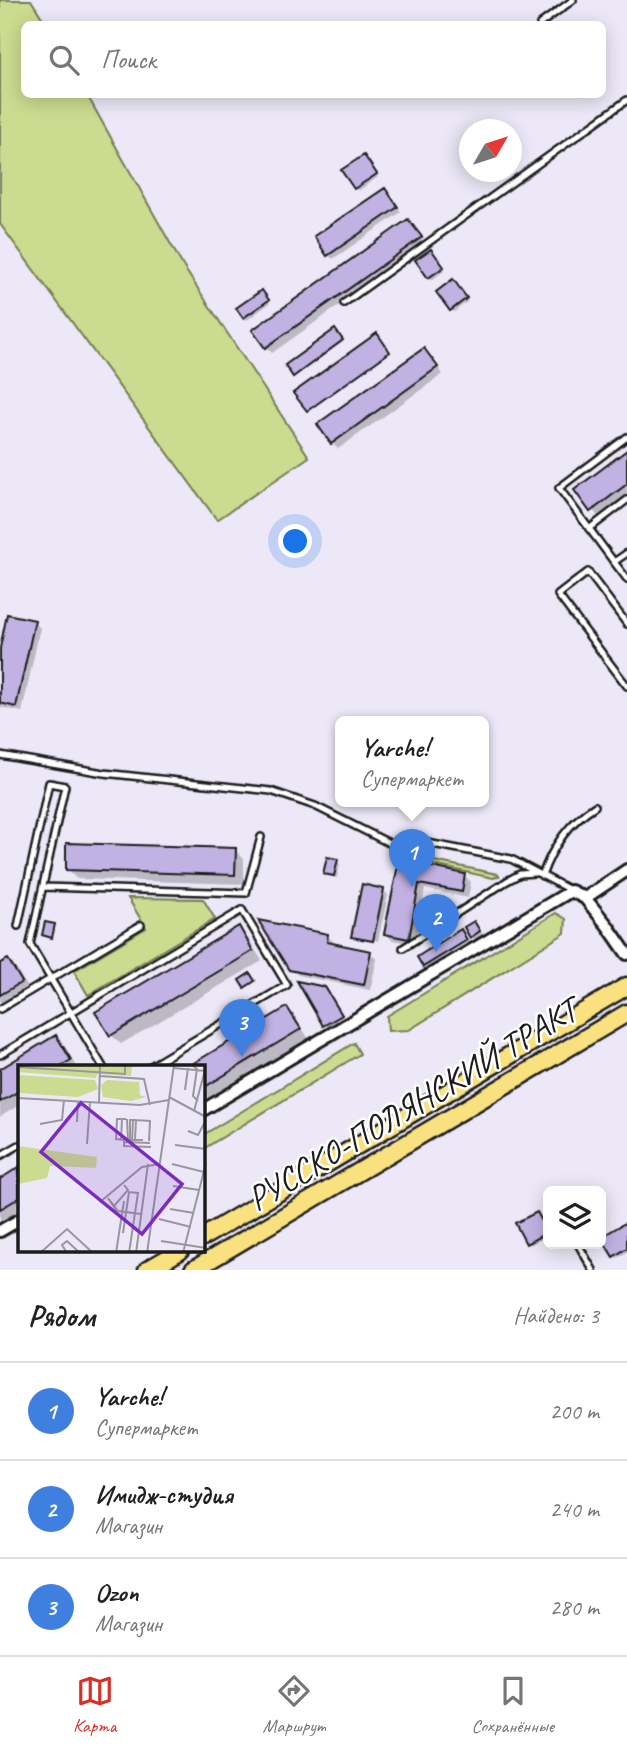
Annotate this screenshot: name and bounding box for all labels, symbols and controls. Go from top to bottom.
search box [21,21,606,98]
icon: search [45,41,83,79]
text: Поиск [101,43,156,76]
north arrow [459,119,522,182]
your location [278,524,312,558]
popup [335,716,489,807]
text: Yarche! [361,731,428,764]
text: Супермаркет [361,764,463,793]
pin: 1 [389,829,435,887]
pin: 2 [413,894,459,952]
street label: РУССКО-ПОЛЯНСКИЙ ТРАКТ [239,984,592,1221]
pin: 3 [219,999,265,1057]
inset map [18,1065,205,1252]
map controls [543,1186,606,1249]
button: layers [543,1186,606,1249]
text: Рядом [28,1297,95,1335]
text: Найдено: 3 [513,1301,599,1330]
text: Yarche! [95,1380,163,1413]
text: 1 [46,1397,56,1426]
text: 200 m [550,1397,599,1426]
text: Супермаркет [95,1413,198,1442]
text: Имидж-студия [95,1478,233,1511]
text: 2 [46,1495,56,1524]
text: 240 m [550,1495,599,1524]
text: Магазин [95,1511,162,1540]
text: Ozon [95,1576,138,1609]
text: 3 [46,1593,56,1622]
text: 280 m [550,1593,599,1622]
text: Магазин [95,1609,162,1638]
tab: Карта [73,1672,116,1738]
tab: Маршрут [263,1672,325,1738]
tab: Сохранённые [471,1672,554,1738]

